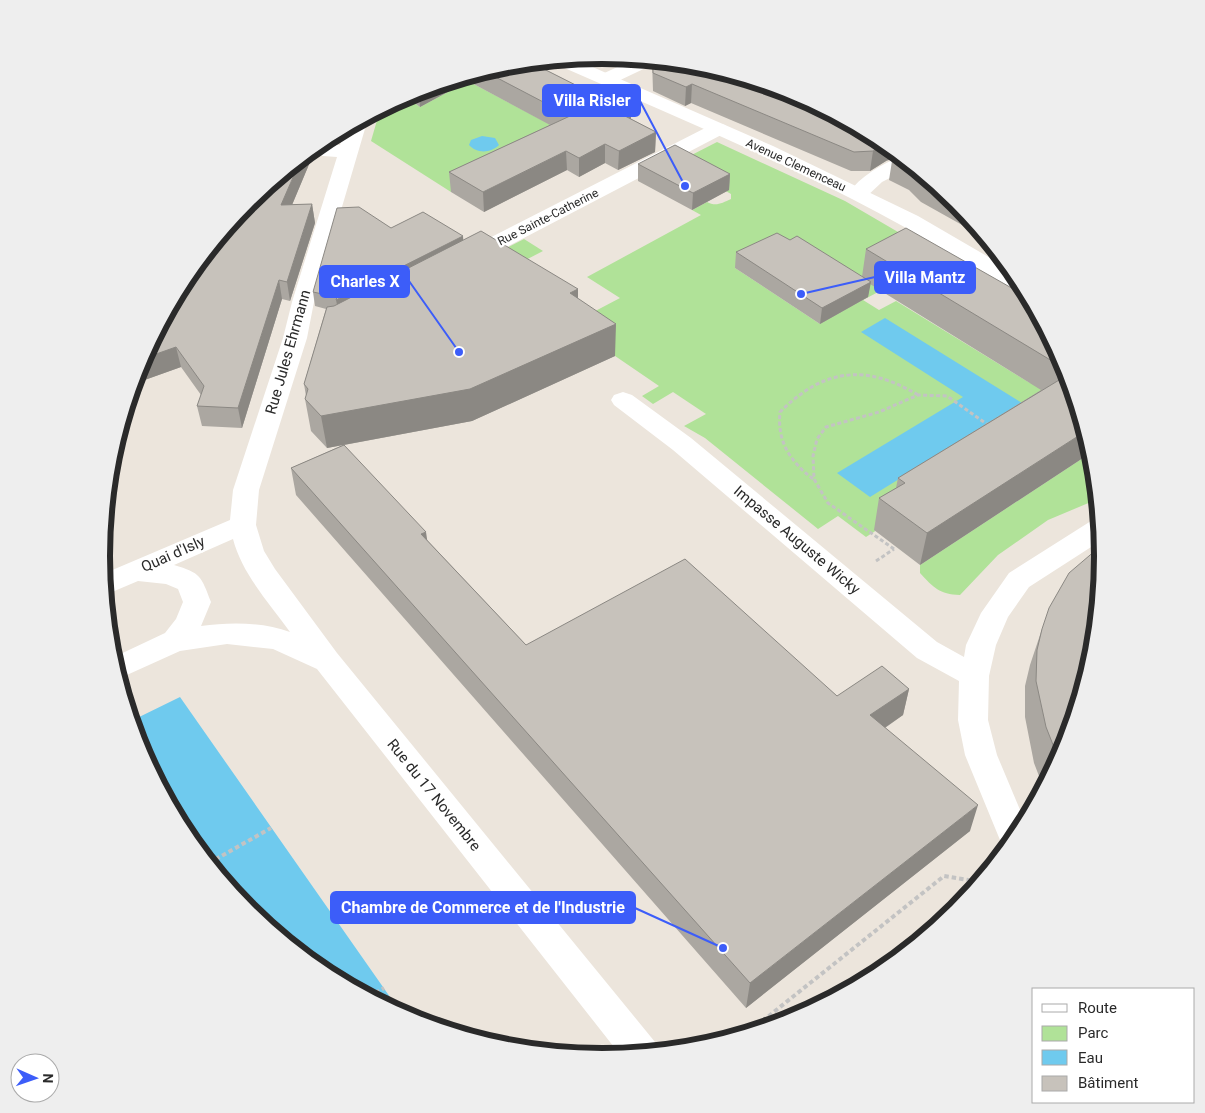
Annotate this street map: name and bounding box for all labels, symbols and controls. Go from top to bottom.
callout: Villa Risler [543,85,640,116]
text: Villa Risler [553,91,631,110]
street label: Avenue Clemenceau [744,136,848,194]
street label: Rue Sainte-Catherine [495,185,601,249]
callout: Villa Mantz [875,262,975,293]
callout: Charles X [320,266,409,297]
text: Villa Mantz [885,268,965,287]
text: Charles X [330,272,400,291]
street label: Rue Jules Ehrmann [262,288,314,416]
street label: Impasse Auguste Wicky [730,482,864,598]
street label: Quai d'Isly [138,532,208,576]
street label: Rue du 17 Novembre [383,735,485,855]
callout: Chambre de Commerce et de l'Industrie [331,892,635,923]
text: Chambre de Commerce et de l'Industrie [341,898,625,917]
legend [1032,988,1195,1103]
text: Route [1078,999,1117,1017]
text: Parc [1078,1024,1108,1042]
text: Eau [1078,1049,1103,1067]
north arrow [10,1053,60,1103]
text: N [40,1073,56,1084]
text: Bâtiment [1078,1074,1138,1092]

